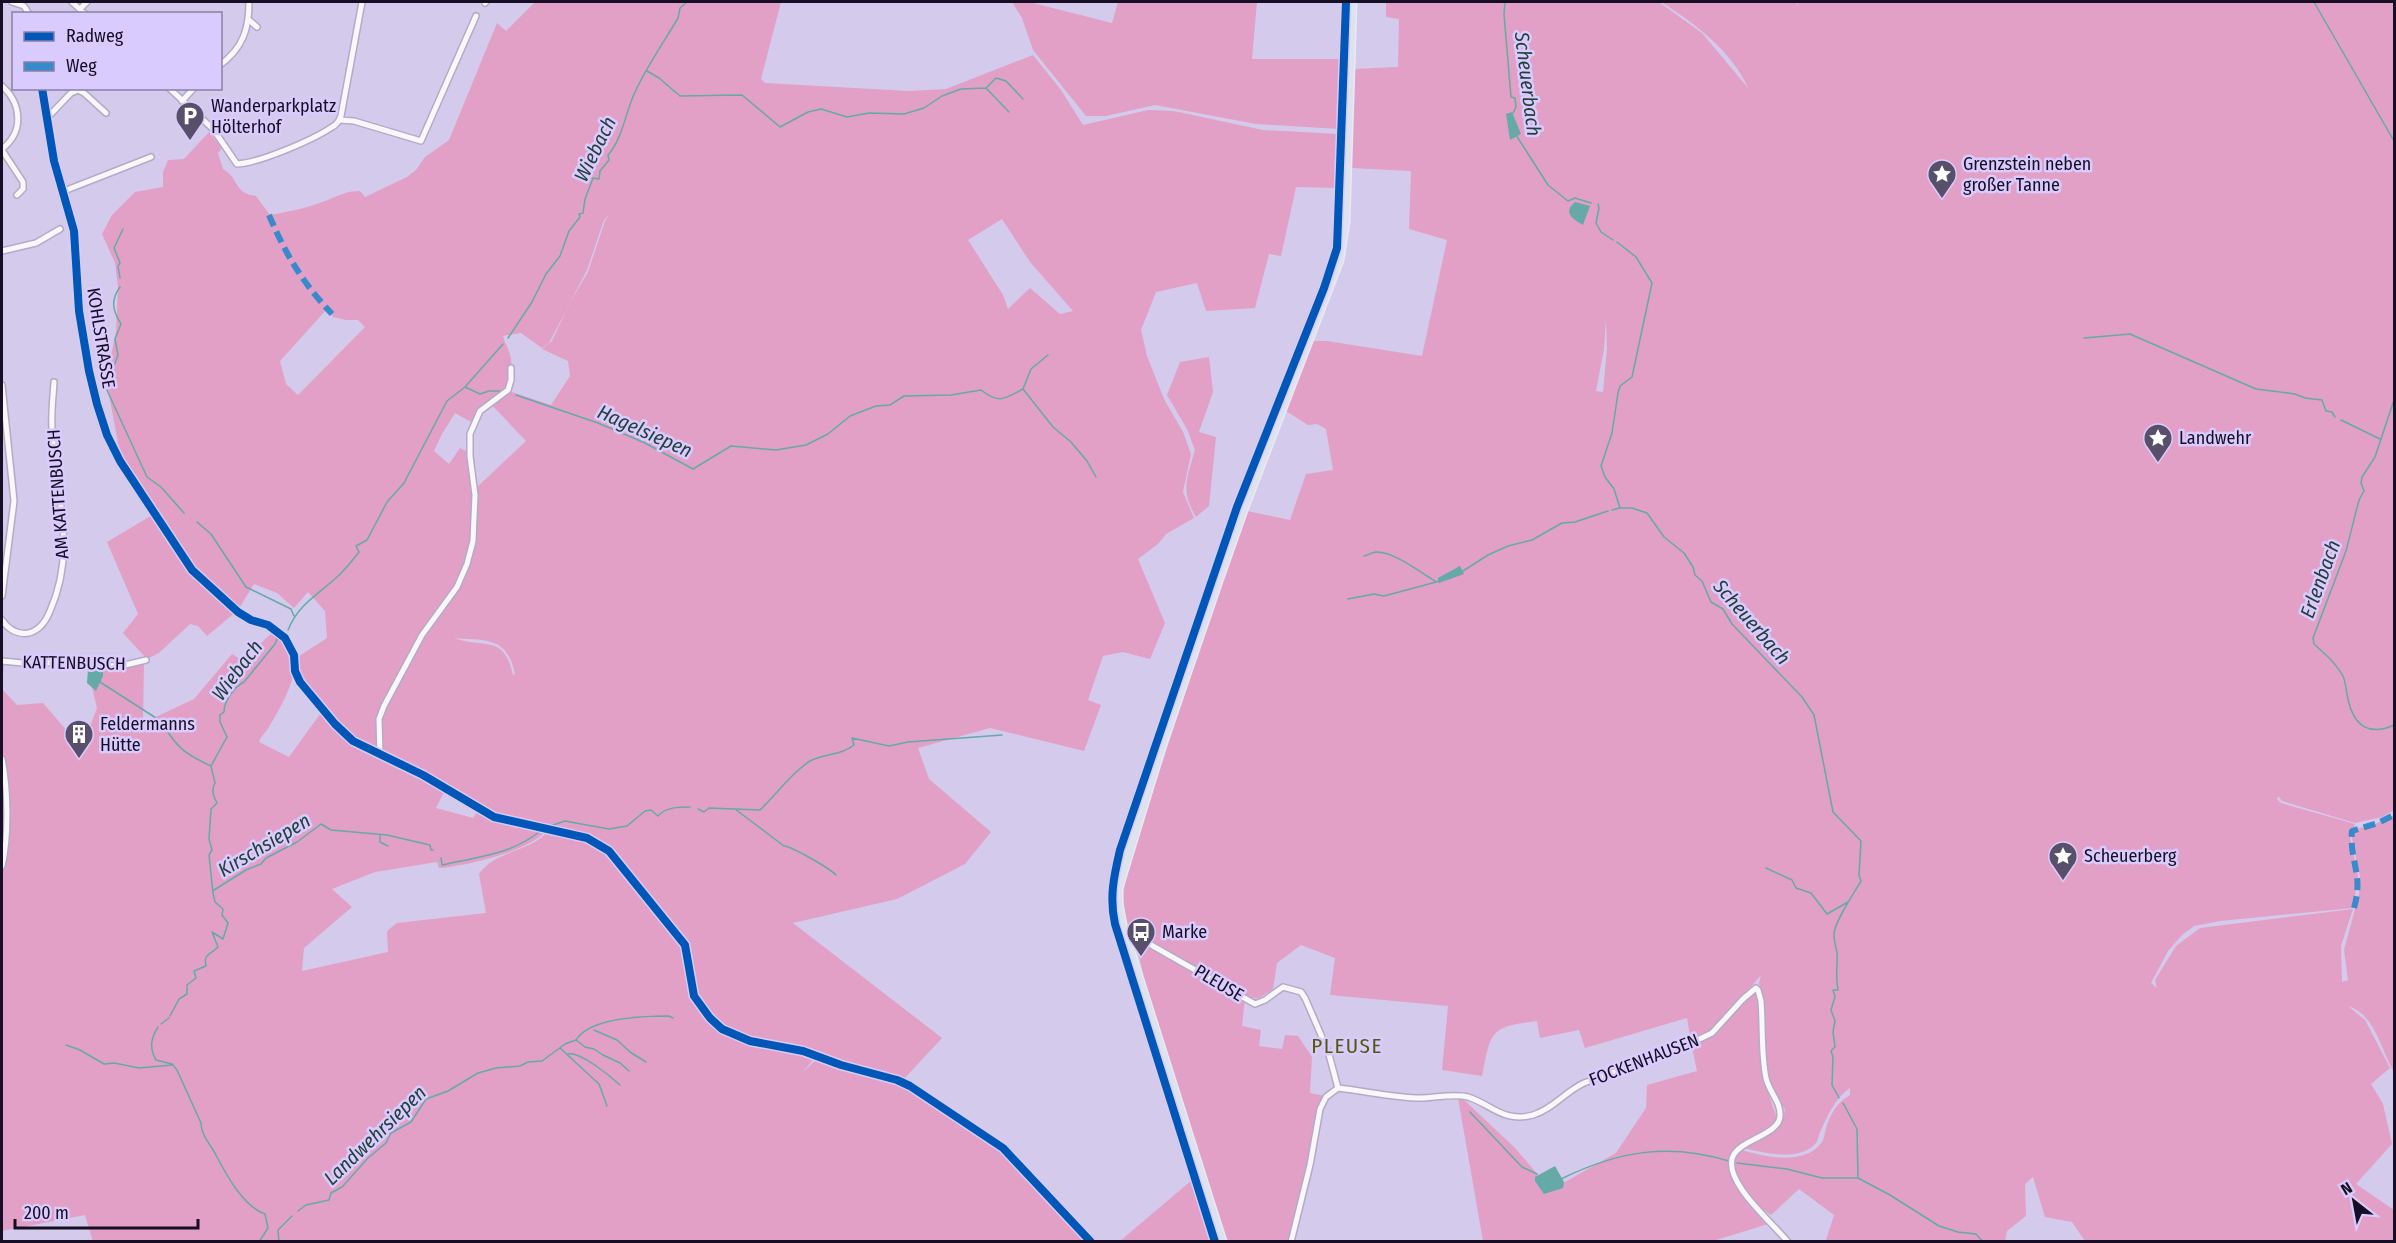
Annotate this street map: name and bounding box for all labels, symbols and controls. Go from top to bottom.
legend [12,12,222,90]
text: Radweg [66,25,124,47]
water label: Scheuerbach [1510,29,1546,138]
text: Weg [66,55,97,77]
place label: Wanderparkplatz Hölterhof [211,95,336,138]
parking icon: Wanderparkplatz Hölterhof [174,100,206,142]
water label: Wiebach [569,113,621,185]
place label: Grenzstein neben großer Tanne [1963,153,2091,196]
place icon: Grenzstein neben großer Tanne [1926,158,1958,200]
street label: KOHLSTRASSE [82,286,120,390]
water label: Hagelsiepen [594,399,696,463]
place icon: Landwehr [2142,422,2174,464]
place label: Landwehr [2179,427,2252,449]
street label: AM KATTENBUSCH [42,428,74,560]
water label: Erlenbach [2295,537,2345,621]
water label: Scheuerbach [1708,574,1795,669]
water label: Wiebach [207,635,267,705]
street label: KATTENBUSCH [22,651,126,675]
place label: Feldermanns Hütte [100,713,195,756]
building icon: Feldermanns Hütte [63,718,95,760]
water label: Kirschsiepen [214,808,314,882]
place icon: Scheuerberg [2047,840,2079,882]
place label: Scheuerberg [2084,845,2177,867]
bus stop icon: Marke [1125,916,1157,958]
place label: Marke [1162,921,1207,943]
street label: PLEUSE [1190,960,1248,1006]
street label: FOCKENHAUSEN [1586,1029,1702,1091]
district label: PLEUSE [1311,1033,1383,1059]
water label: Landwehrsiepen [319,1080,431,1190]
north arrow [2324,1171,2384,1231]
text: N [2338,1178,2356,1199]
scale bar [15,1192,198,1230]
text: 200 m [24,1202,69,1224]

